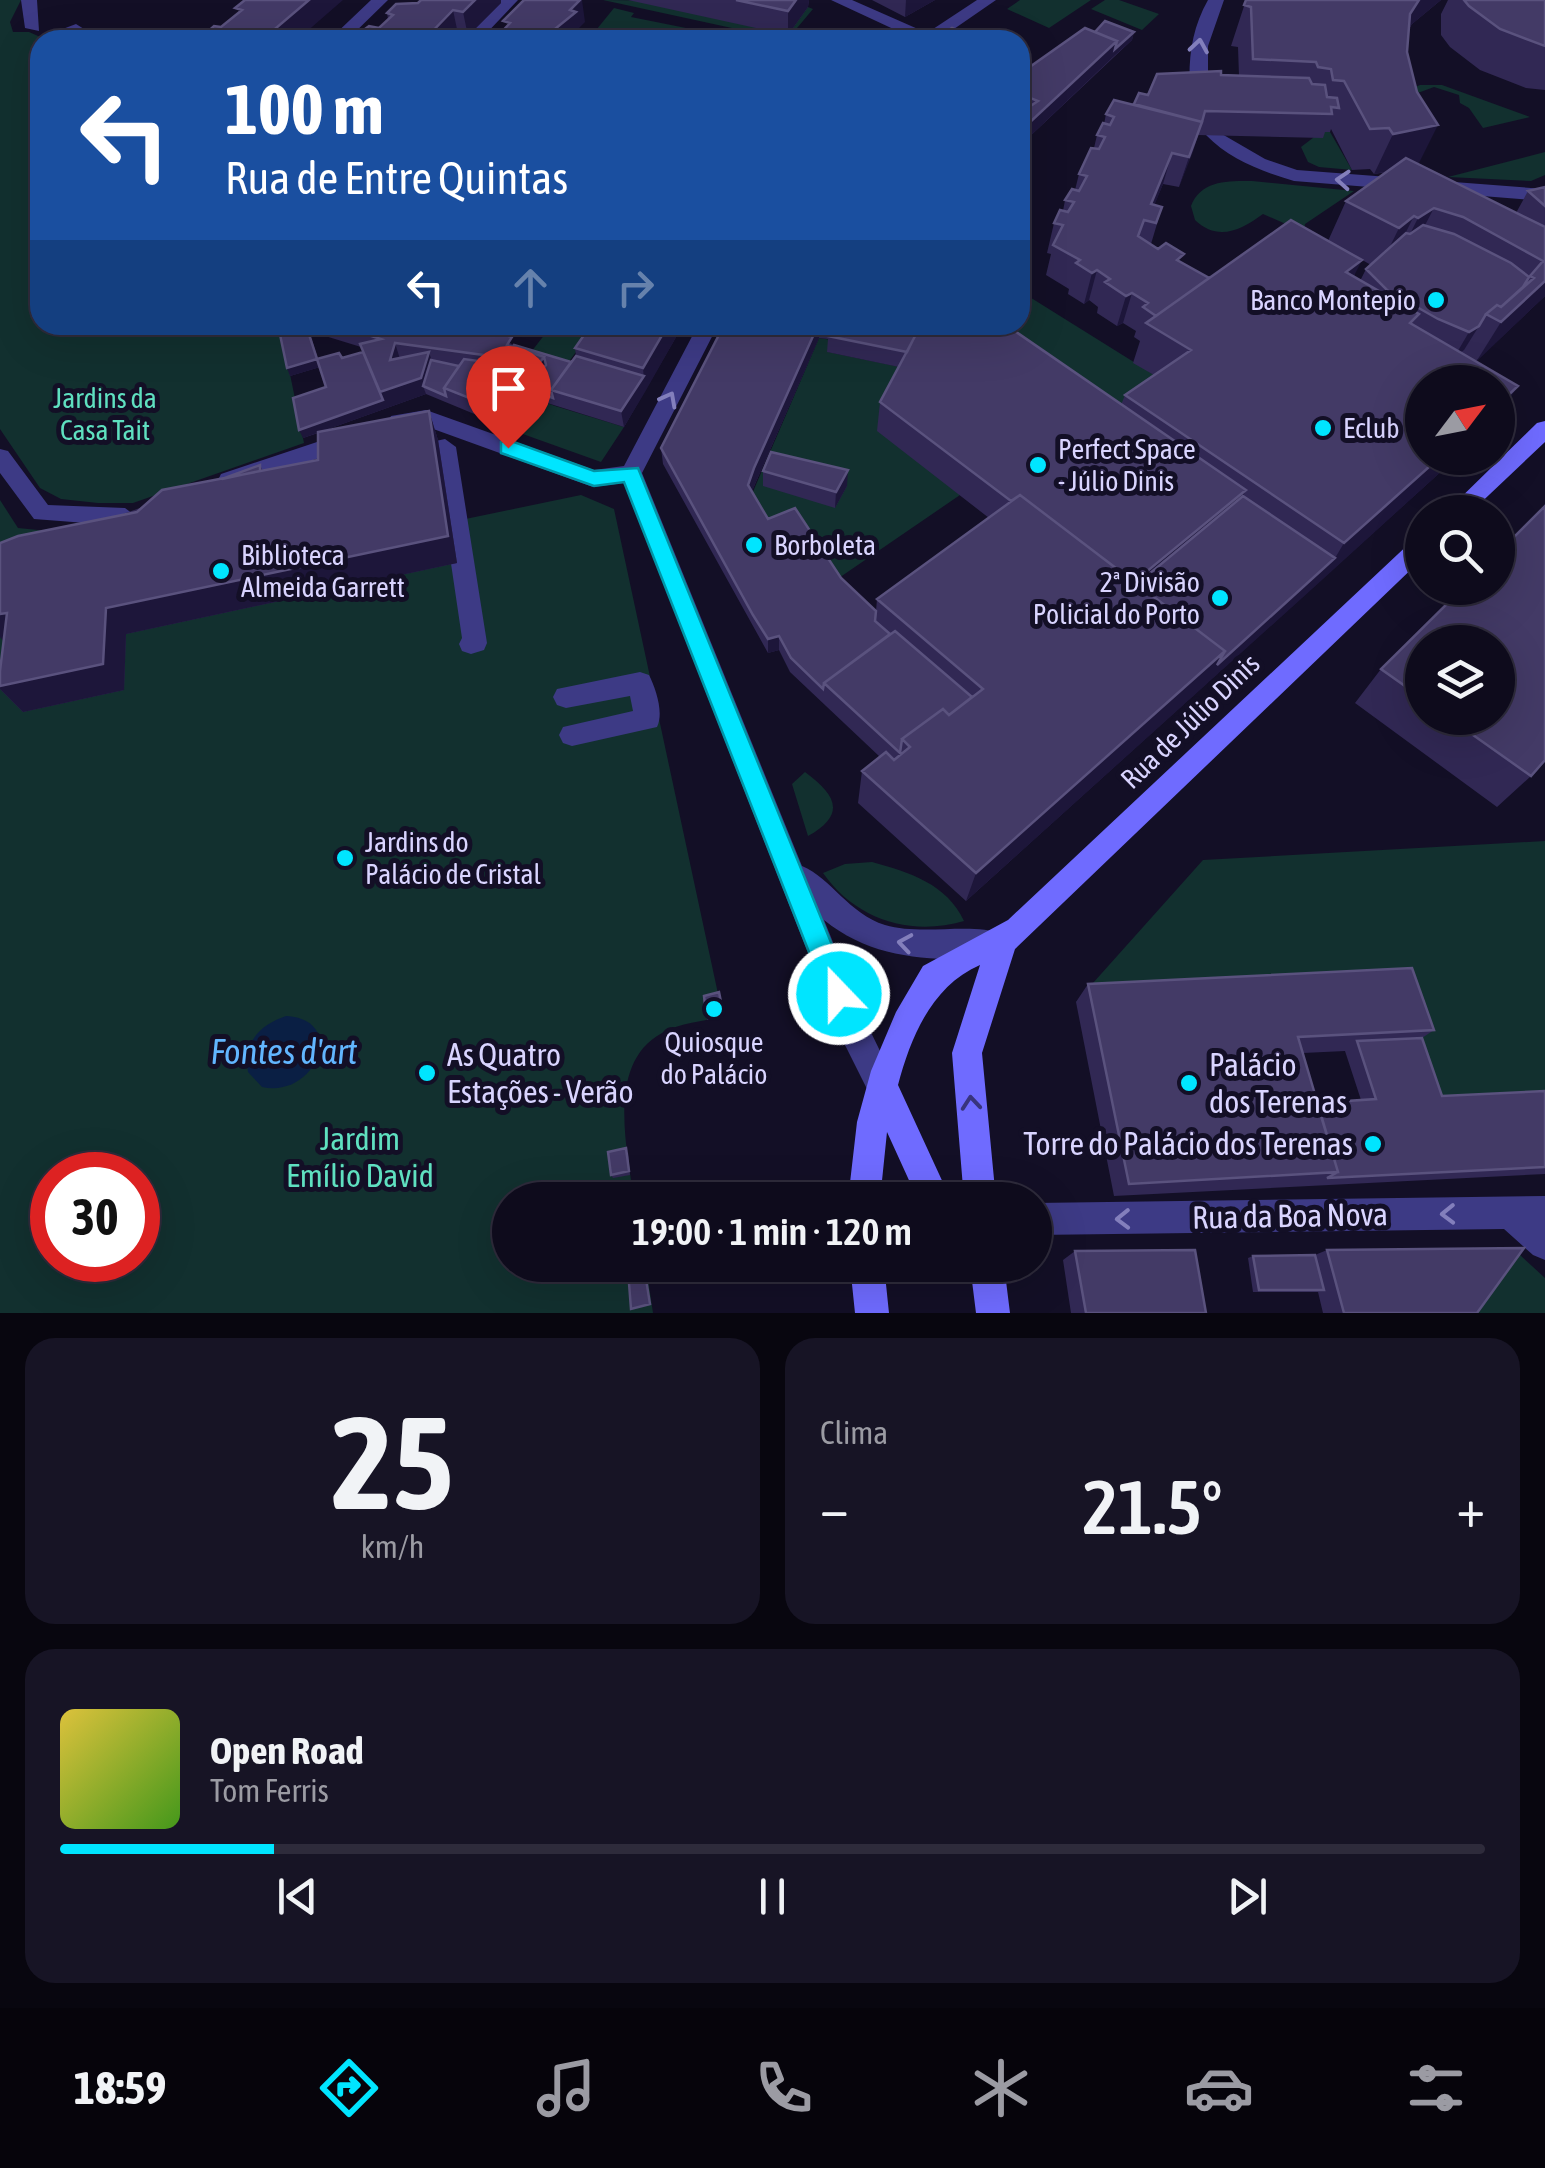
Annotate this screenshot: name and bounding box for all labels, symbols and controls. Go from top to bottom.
one-way arrow [1188,37,1209,54]
text: 100 m [225,69,384,149]
icon: left [60,70,190,200]
text: Rua de Entre Quintas [225,152,568,204]
one-way arrow [1335,170,1351,191]
icon: left [398,260,453,315]
icon: ahead [503,260,558,315]
icon: right [608,260,663,315]
place label: Banco Montepio [1250,284,1416,316]
marker: Banco Montepio [1425,289,1447,311]
pin [466,346,551,449]
icon: arrive [481,361,536,416]
north arrow [1405,365,1515,475]
map controls [1405,365,1515,735]
park label: Jardins da Casa Tait [53,382,157,446]
one-way arrow [657,391,676,409]
place label: Eclub [1343,412,1400,444]
marker: Eclub [1312,417,1334,439]
place label: Perfect Space - Júlio Dinis [1058,433,1196,497]
marker: Perfect Space - Júlio Dinis [1027,454,1049,476]
button: search [1405,495,1515,605]
place label: Borboleta [774,529,876,561]
marker: Borboleta [743,534,765,556]
place label: Biblioteca Almeida Garrett [241,539,405,603]
marker: Biblioteca Almeida Garrett [210,560,232,582]
place label: 2ª Divisão Policial do Porto [1033,566,1200,630]
marker: 2ª Divisão Policial do Porto [1209,587,1231,609]
button: layers [1405,625,1515,735]
street label: Rua de Júlio Dinis [1114,647,1266,795]
place label: Jardins do Palácio de Cristal [365,826,542,890]
marker: Jardins do Palácio de Cristal [334,847,356,869]
one-way arrow [896,933,913,954]
position arrow [787,942,891,1046]
marker: Quiosque do Palácio [703,998,725,1020]
place label: Quiosque do Palácio [661,1026,767,1090]
water label: Fontes d'art [211,1031,357,1071]
place label: As Quatro Estações - Verão [447,1036,633,1110]
place label: Palácio dos Terenas [1209,1046,1347,1120]
marker: As Quatro Estações - Verão [416,1062,438,1084]
marker: Palácio dos Terenas [1178,1072,1200,1094]
one-way arrow [961,1094,983,1110]
park label: Jardim Emílio David [286,1120,434,1194]
place label: Torre do Palácio dos Terenas [1023,1125,1353,1162]
marker: Torre do Palácio dos Terenas [1362,1133,1384,1155]
speed limit sign: 30 [30,1152,160,1282]
street label: Rua da Boa Nova [1192,1195,1388,1236]
one-way arrow [1439,1203,1454,1225]
one-way arrow [1114,1208,1130,1229]
text: 19:00 · 1 min · 120 m [632,1210,912,1253]
text: 25 [331,1388,454,1537]
text: Clima [820,1414,888,1451]
text: 21.5° [1083,1464,1222,1550]
text: − [820,1476,849,1539]
text: + [1456,1476,1485,1539]
text: km/h [361,1528,424,1565]
text: Open Road [210,1729,364,1772]
text: Tom Ferris [210,1772,329,1809]
icon: previous [270,1869,325,1924]
icon: pause [745,1869,800,1924]
icon: next [1220,1869,1275,1924]
icon: directions [314,2053,384,2123]
icon: music [531,2053,601,2123]
icon: phone [749,2053,819,2123]
icon: climate [966,2053,1036,2123]
icon: car [1184,2053,1254,2123]
icon: filters [1401,2053,1471,2123]
text: 18:59 [74,2062,166,2114]

